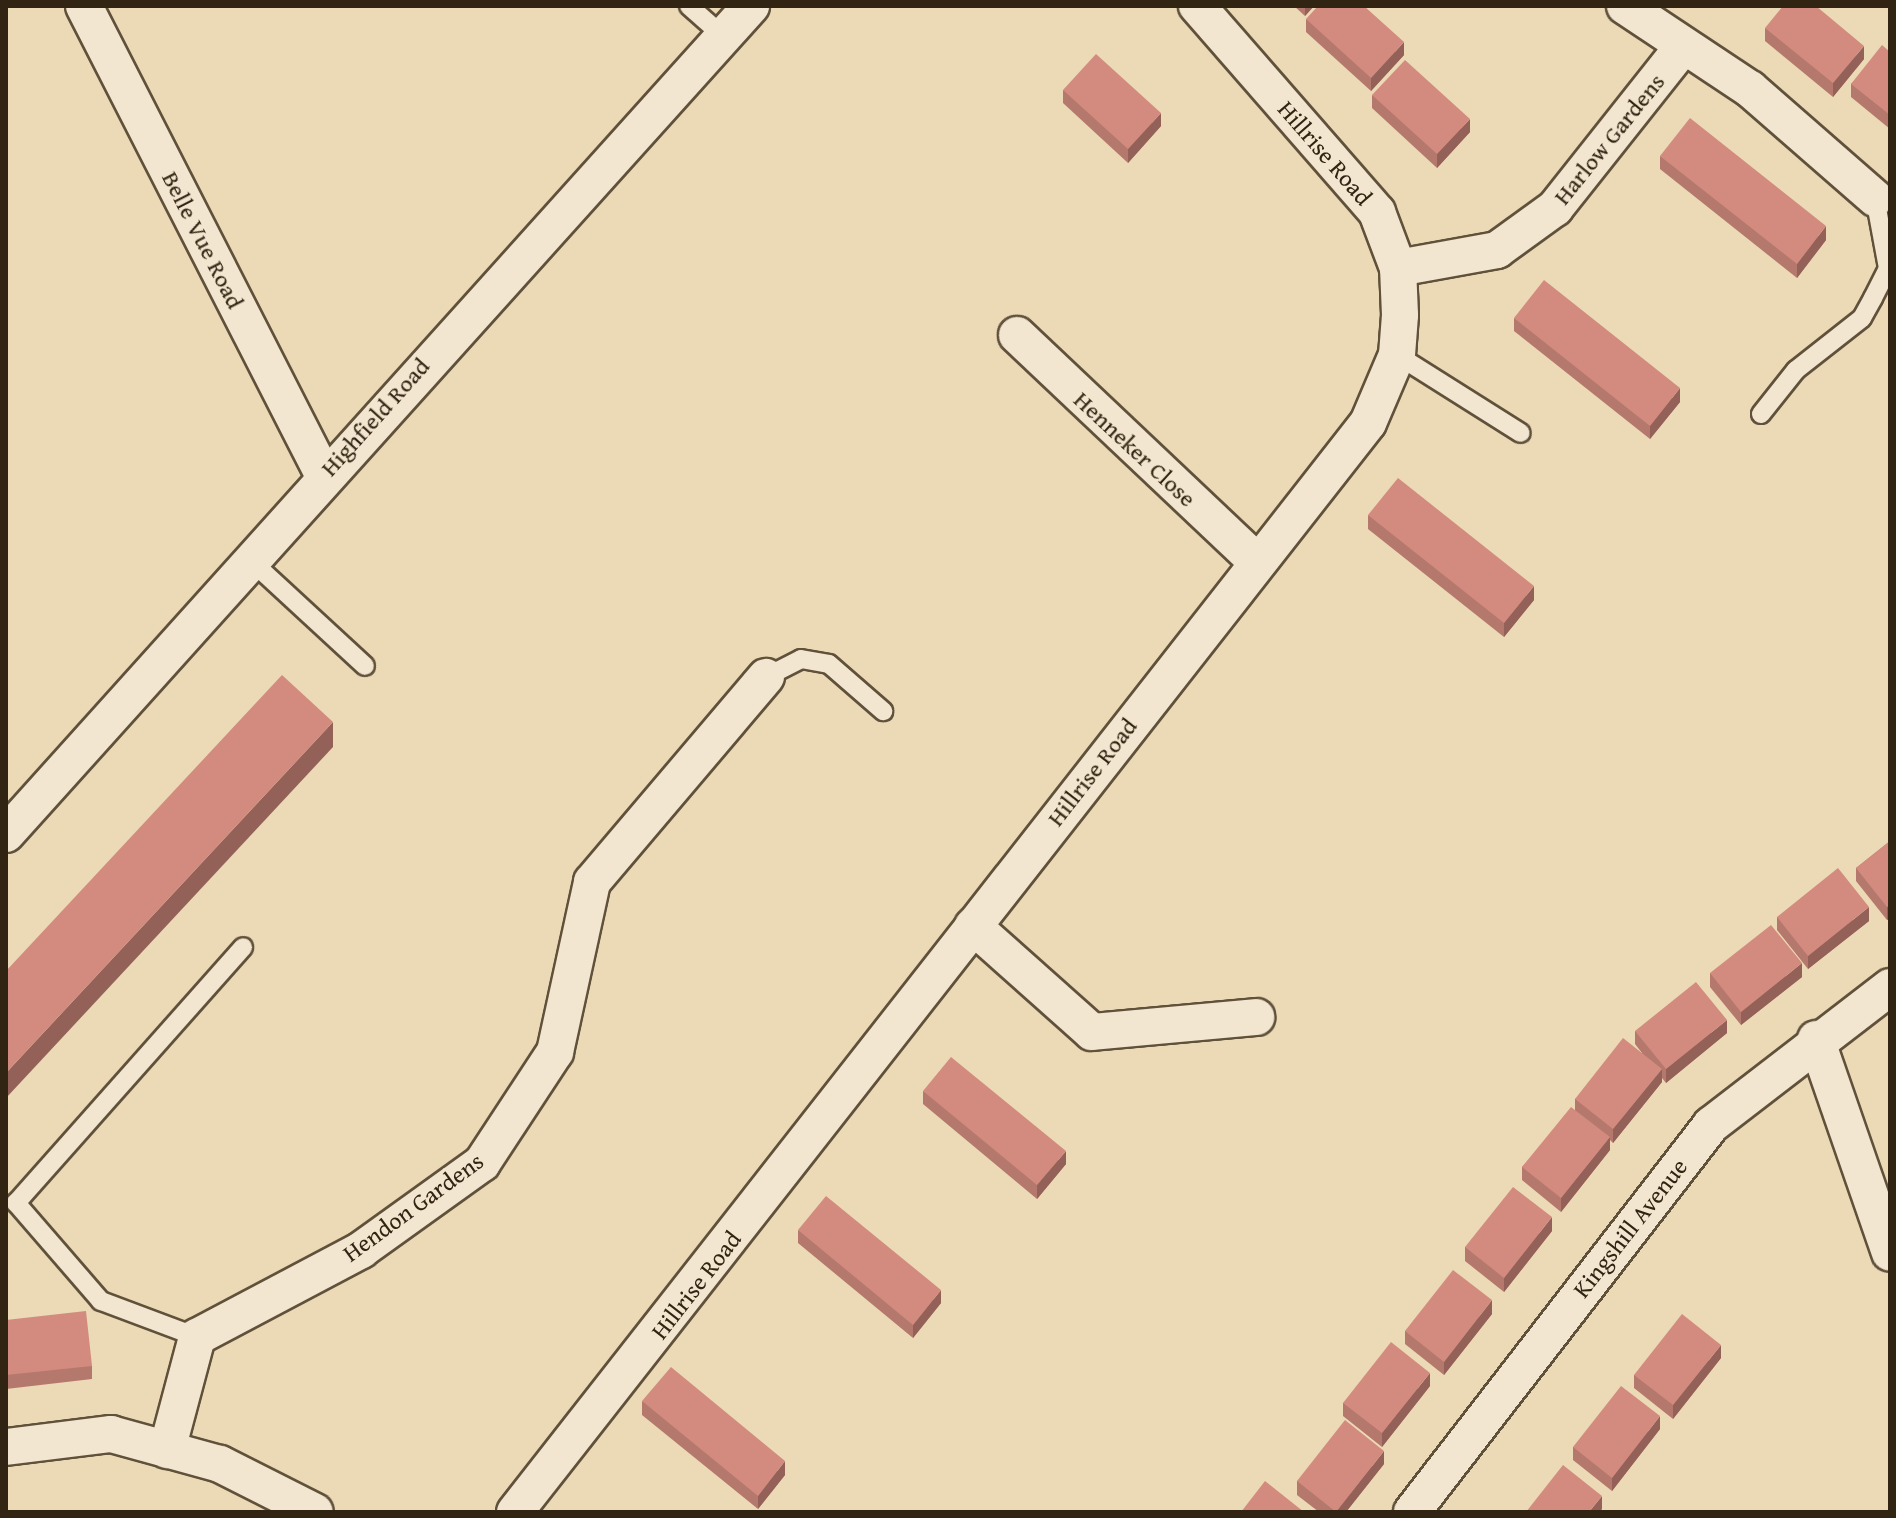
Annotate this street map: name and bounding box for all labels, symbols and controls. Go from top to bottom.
street label: Harlow Gardens [1547,68,1671,210]
street label: Hillrise Road [1272,95,1378,211]
street label: Belle Vue Road [156,166,250,314]
street label: Highfield Road [315,352,435,482]
street label: Henneker Close [1068,385,1202,513]
street label: Hillrise Road [1041,712,1143,832]
street label: Hendon Gardens [337,1146,489,1268]
street label: Kingshill Avenue [1567,1153,1693,1303]
street label: Hillrise Road [645,1225,747,1345]

